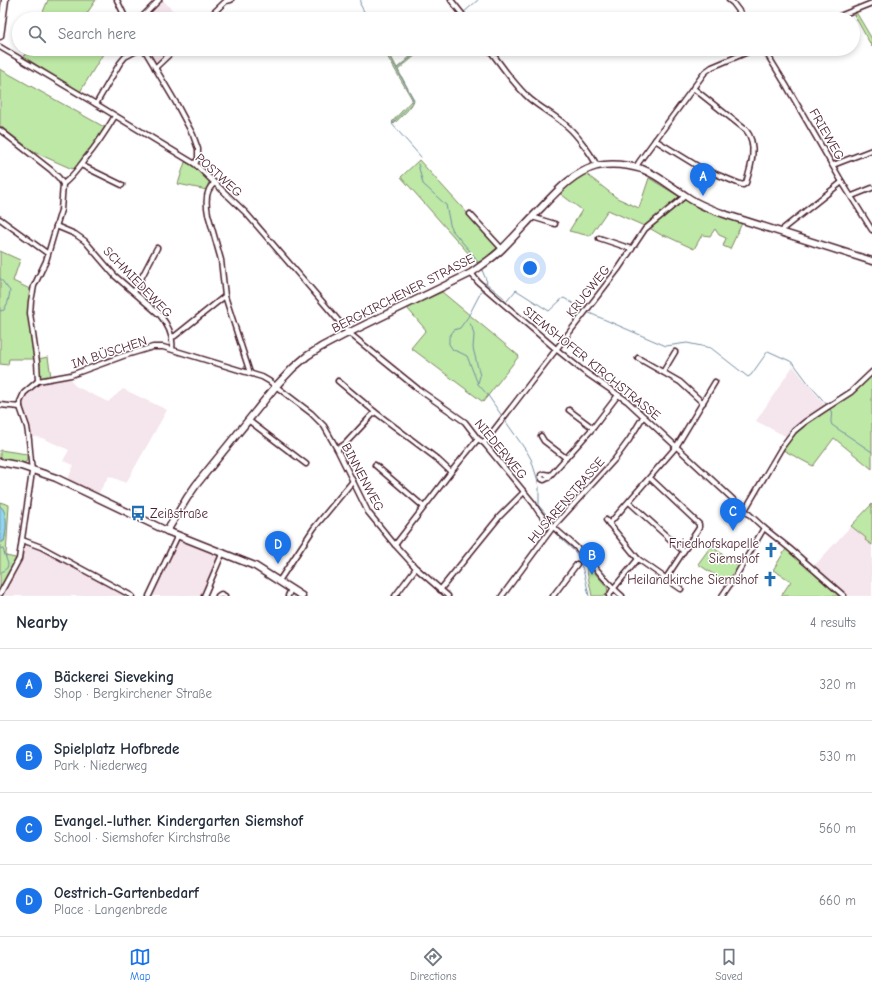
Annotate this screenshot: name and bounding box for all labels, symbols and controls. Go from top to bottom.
search box [12,12,860,56]
icon: search [26,23,48,45]
text: Search here [58,25,136,43]
street label: FRIEWEG [806,106,848,162]
street label: POSTWEG [192,150,246,200]
pin: A [690,163,716,196]
street label: SCHMIEDEWEG [100,243,176,321]
street label: BERGKIRCHENER STRASSE [329,250,477,336]
your location [520,258,540,278]
street label: KRUGWEG [563,262,613,320]
street label: SIEMSHOFER KIRCHSTRASSE [520,303,664,423]
street label: IM BÜSCHEN [69,332,149,371]
street label: NIEDERWEG [472,416,530,482]
street label: BINNENWEG [339,440,387,514]
street label: HUSARENSTRASSE [525,454,607,546]
pin: C [720,498,746,531]
bus stop icon: Zeißstraße [129,504,147,522]
place label: Zeißstraße [150,506,208,521]
pin: D [265,531,291,564]
place label: Friedhofskapelle Siemshof [669,536,760,566]
church icon: Friedhofskapelle Siemshof [762,541,780,559]
pin: B [579,542,605,575]
church icon: Heilandkirche Siemshof [761,570,779,588]
place label: Heilandkirche Siemshof [627,572,759,587]
text: Nearby [16,613,67,632]
text: 4 results [810,615,856,630]
text: Bäckerei Sieveking [54,668,174,686]
text: A [25,677,33,692]
text: 320 m [820,677,856,692]
text: Shop · Bergkirchener Straße [54,686,212,701]
text: Spielplatz Hofbrede [54,740,179,758]
text: B [25,749,33,764]
text: 530 m [819,749,856,764]
text: Park · Niederweg [54,758,147,773]
text: Evangel.-luther. Kindergarten Siemshof [54,812,303,830]
text: C [25,821,33,836]
text: 560 m [819,821,856,836]
text: School · Siemshofer Kirchstraße [54,830,230,845]
text: Oestrich-Gartenbedarf [54,884,199,902]
text: D [25,893,33,908]
text: 660 m [819,893,856,908]
text: Place · Langenbrede [54,902,167,917]
tab: Map [129,946,151,983]
tab: Directions [410,946,457,983]
tab: Saved [715,946,743,983]

